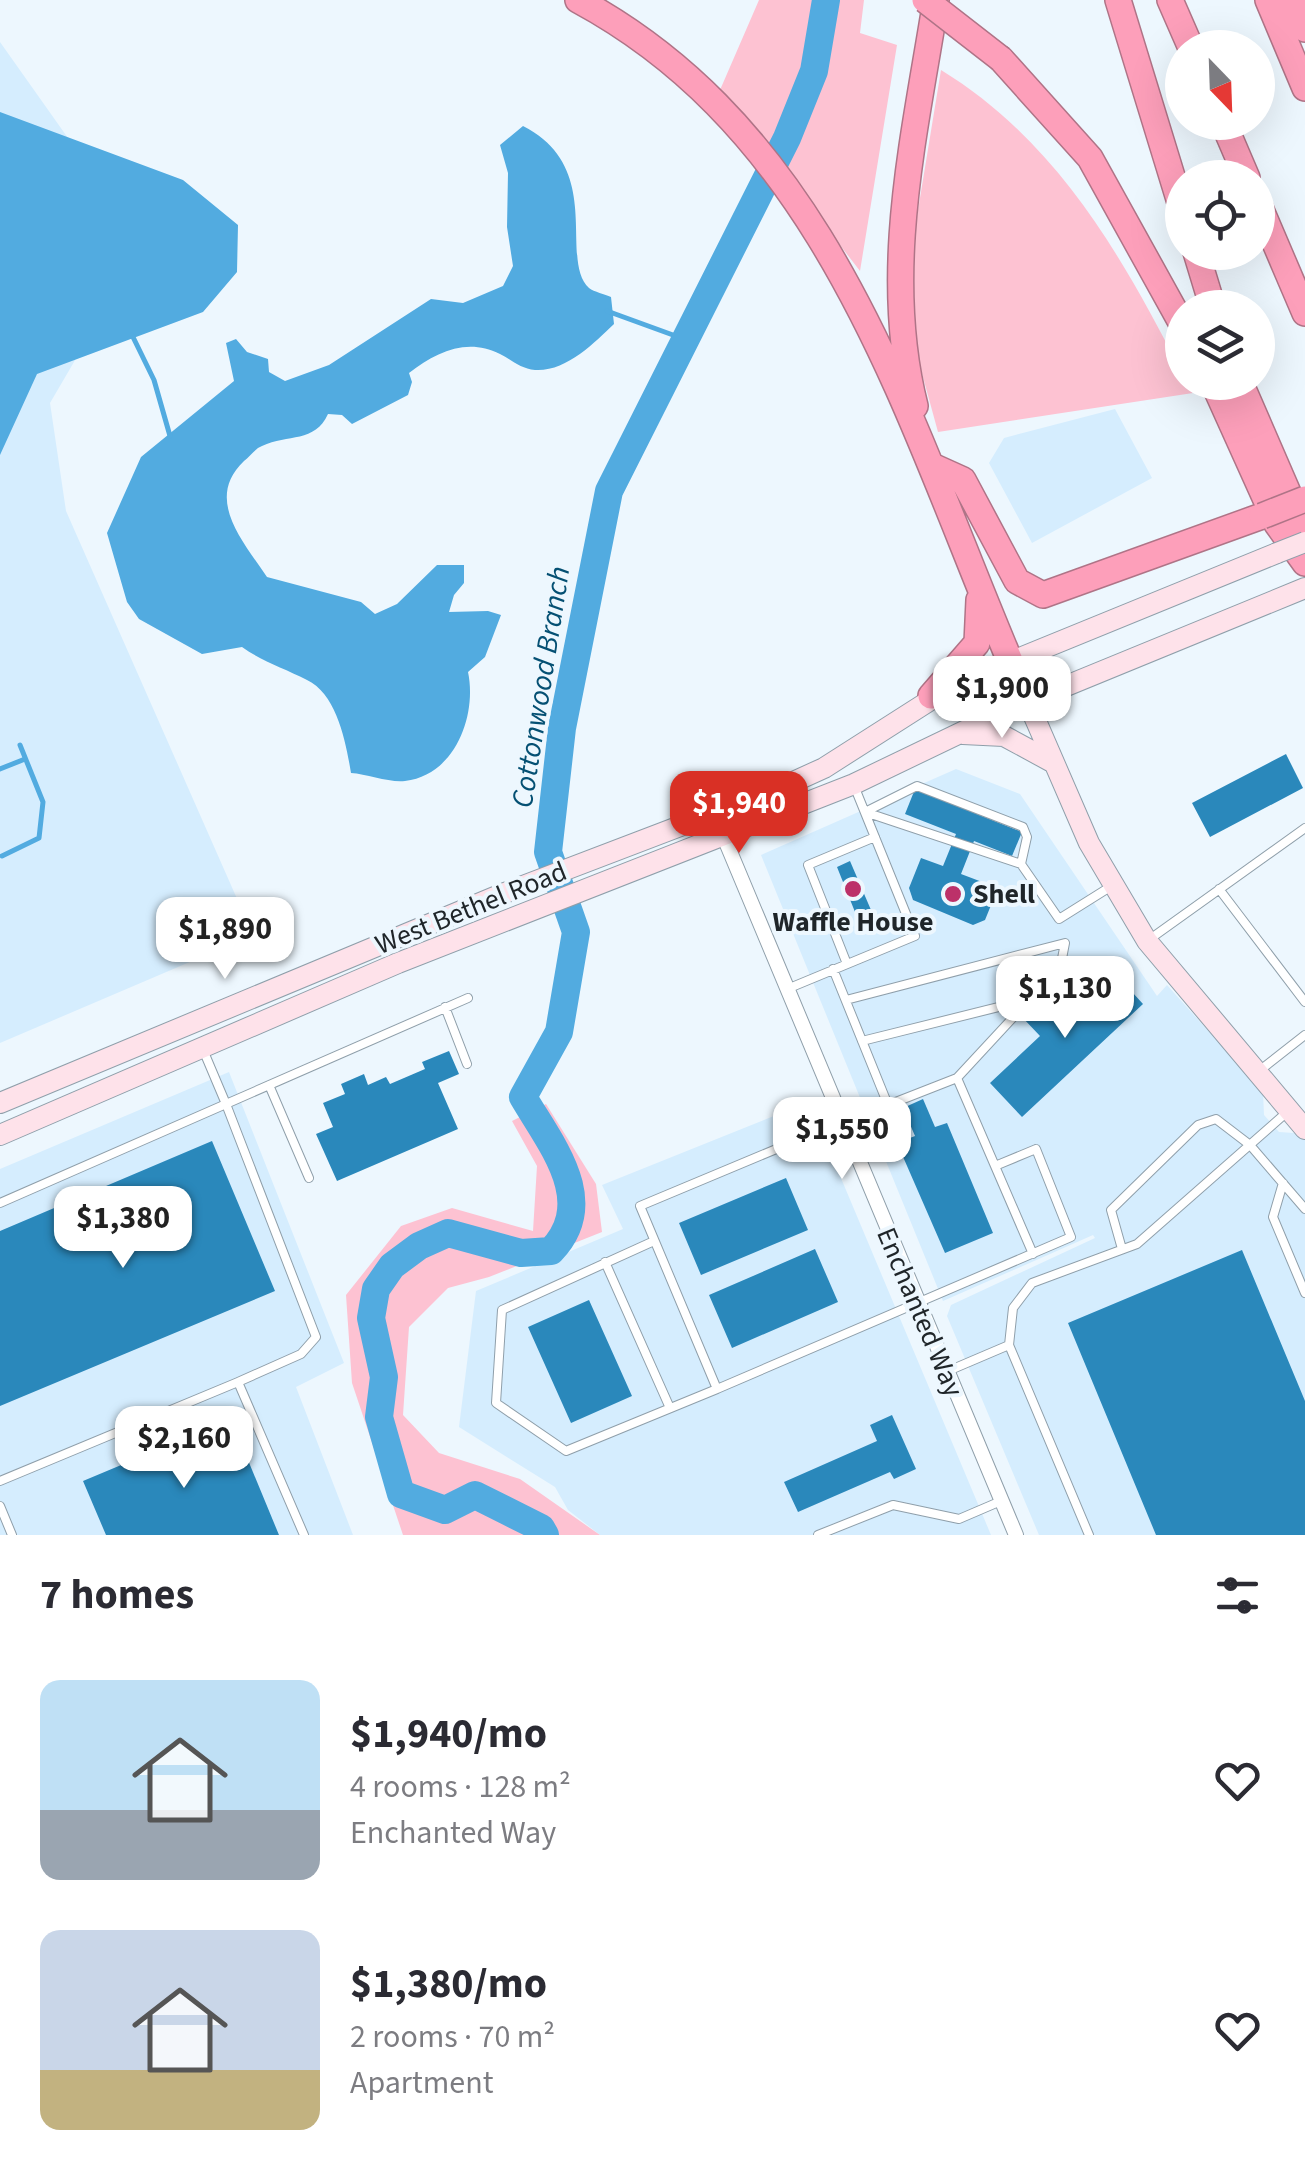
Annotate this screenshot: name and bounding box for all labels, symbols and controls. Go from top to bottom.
north arrow [1165,30,1275,140]
map controls [1165,30,1275,400]
button: locate [1165,160,1275,270]
button: layers [1165,290,1275,400]
water label: Cottonwood Branch [501,563,581,811]
pin: $1,900 [921,656,1083,741]
text: $1,900 [955,665,1049,711]
pin: $1,940 [658,771,820,856]
text: $1,940 [692,780,786,826]
street label: West Bethel Road [369,851,573,965]
place label: Shell [973,874,1035,914]
marker: Waffle House [842,878,864,900]
marker: Shell [942,883,964,905]
pin: $1,890 [144,897,306,982]
place label: Waffle House [773,902,933,942]
text: $1,890 [178,906,272,952]
pin: $1,130 [984,956,1146,1041]
text: $1,130 [1018,965,1112,1011]
pin: $1,550 [761,1097,923,1182]
text: $1,550 [795,1106,889,1152]
pin: $1,380 [42,1186,204,1271]
text: $1,380 [76,1195,170,1241]
street label: Enchanted Way [866,1221,974,1403]
pin: $2,160 [103,1406,265,1491]
text: $2,160 [137,1415,231,1461]
text: 7 homes [40,1565,194,1625]
icon: filters [1210,1568,1265,1623]
text: $1,940/mo [350,1704,547,1764]
icon: home [120,1720,240,1840]
icon: heart [1210,1753,1265,1808]
text: 4 rooms · 128 m² [350,1764,571,1810]
text: Enchanted Way [350,1810,556,1856]
text: $1,380/mo [350,1954,547,2014]
icon: home [120,1970,240,2090]
icon: heart [1210,2003,1265,2058]
text: 2 rooms · 70 m² [350,2014,555,2060]
text: Apartment [350,2060,493,2106]

